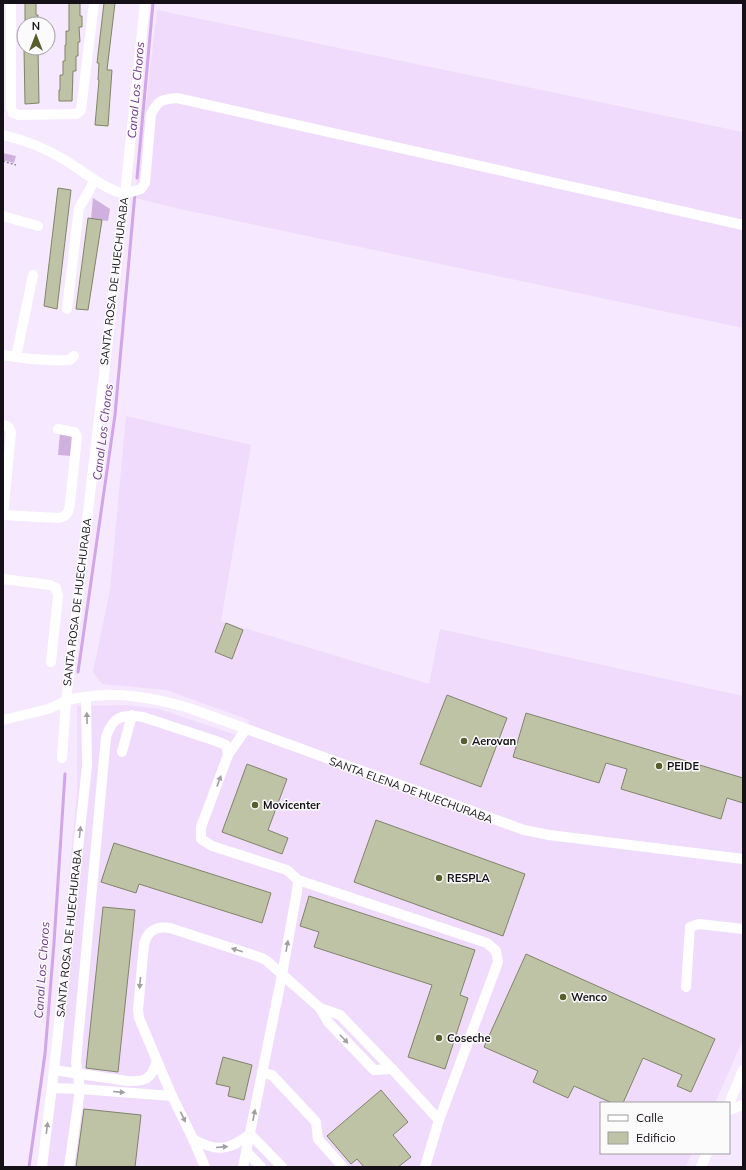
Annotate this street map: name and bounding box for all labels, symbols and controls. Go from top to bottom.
north arrow [16,16,56,56]
text: N [32,19,40,33]
water label: Canal Los Choros [124,41,147,139]
street label: SANTA ROSA DE HUECHURABA [97,196,131,366]
water label: Canal Los Choros [89,383,116,481]
street label: SANTA ROSA DE HUECHURABA [60,517,94,687]
one-way arrow [83,712,90,724]
place label: Aerovan [472,734,516,748]
marker: Aerovan [459,736,469,746]
street label: SANTA ELENA DE HUECHURABA [327,754,495,826]
place label: PEIDE [667,759,699,773]
marker: PEIDE [654,761,664,771]
one-way arrow [216,775,222,787]
place label: Movicenter [263,798,321,812]
marker: Movicenter [250,800,260,810]
one-way arrow [76,826,83,838]
street label: SANTA ROSA DE HUECHURABA [53,848,85,1018]
place label: RESPLA [447,871,491,885]
marker: RESPLA [434,873,444,883]
water label: Canal Los Choros [31,921,52,1019]
one-way arrow [285,940,291,953]
one-way arrow [231,946,243,952]
one-way arrow [137,977,144,989]
place label: Wenco [571,990,608,1004]
marker: Wenco [558,992,568,1002]
place label: Coseche [447,1031,490,1045]
marker: Coseche [434,1033,444,1043]
one-way arrow [339,1034,349,1044]
one-way arrow [113,1088,125,1095]
legend [600,1102,730,1154]
one-way arrow [251,1109,257,1121]
text: Calle [636,1110,663,1125]
one-way arrow [180,1112,186,1123]
one-way arrow [44,1122,50,1134]
text: Edificio [636,1130,676,1145]
one-way arrow [216,1144,229,1151]

